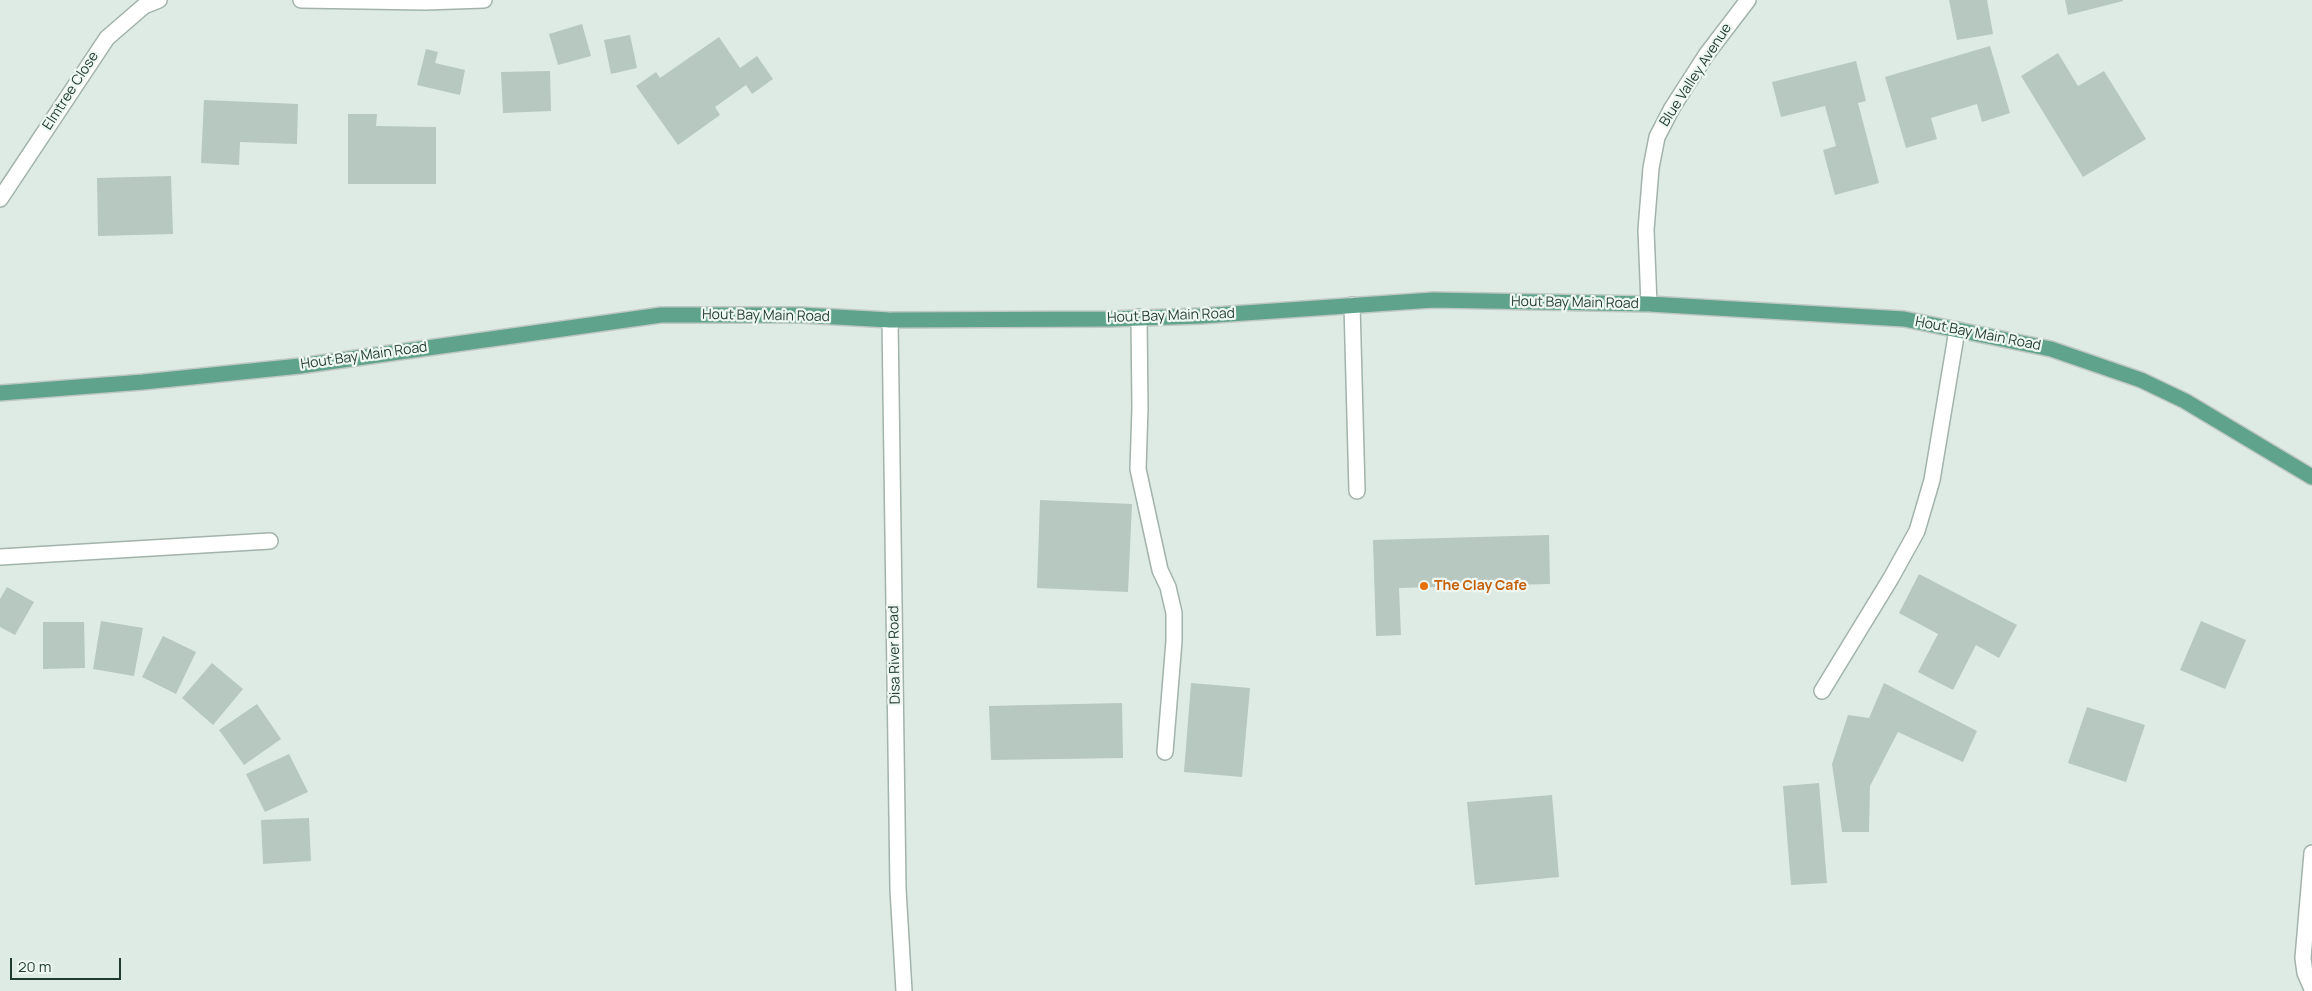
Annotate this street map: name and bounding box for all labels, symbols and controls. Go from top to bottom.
street label: Blue Valley Avenue [1656,20,1736,130]
street label: Elmtree Close [39,49,103,133]
street label: Hout Bay Main Road [1511,293,1639,313]
street label: Hout Bay Main Road [1107,305,1235,327]
street label: Hout Bay Main Road [702,306,830,326]
street label: Hout Bay Main Road [1914,314,2042,354]
street label: Hout Bay Main Road [300,339,428,373]
place label: The Clay Cafe [1434,578,1527,594]
marker: The Clay Cafe [1418,580,1430,592]
street label: Disa River Road [886,605,904,705]
scale bar [12,948,124,980]
text: 20 m [18,956,51,977]

